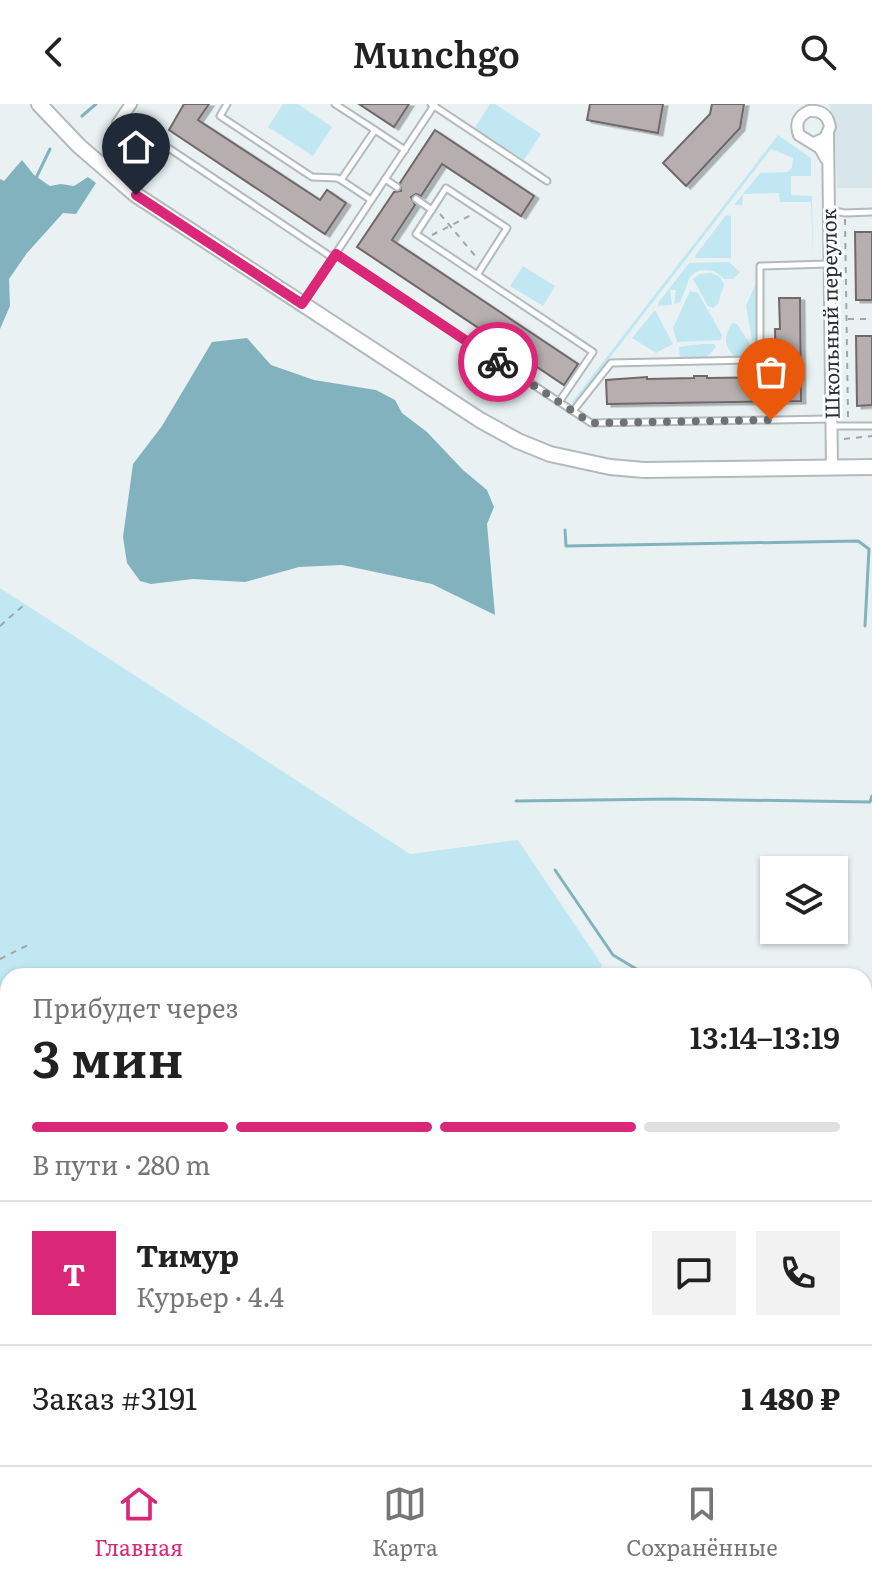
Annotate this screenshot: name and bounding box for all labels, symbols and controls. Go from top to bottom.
text: Munchgo [352,26,520,79]
icon: back [32,30,76,74]
icon: search [796,30,840,74]
pin [102,113,170,195]
icon: home [114,125,158,169]
street label: Школьный переулок [812,208,846,420]
courier [458,322,538,402]
pin [737,338,805,420]
icon: bike [476,340,520,384]
icon: bag [749,350,793,394]
map controls [760,856,848,944]
button: layers [760,856,848,944]
text: Прибудет через [32,987,238,1026]
text: 13:14–13:19 [690,1014,840,1058]
text: 3 мин [32,1017,184,1094]
text: В пути · 280 m [32,1144,211,1183]
button: chat [652,1231,736,1315]
button: phone [756,1231,840,1315]
text: Тимур [136,1232,239,1276]
text: Т [63,1251,85,1295]
text: Курьер · 4.4 [136,1276,284,1315]
text: Заказ #3191 [32,1375,197,1419]
text: 1 480 ₽ [741,1375,840,1419]
tab: Главная [94,1482,183,1563]
tab: Карта [372,1482,438,1563]
tab: Сохранённые [626,1482,778,1563]

